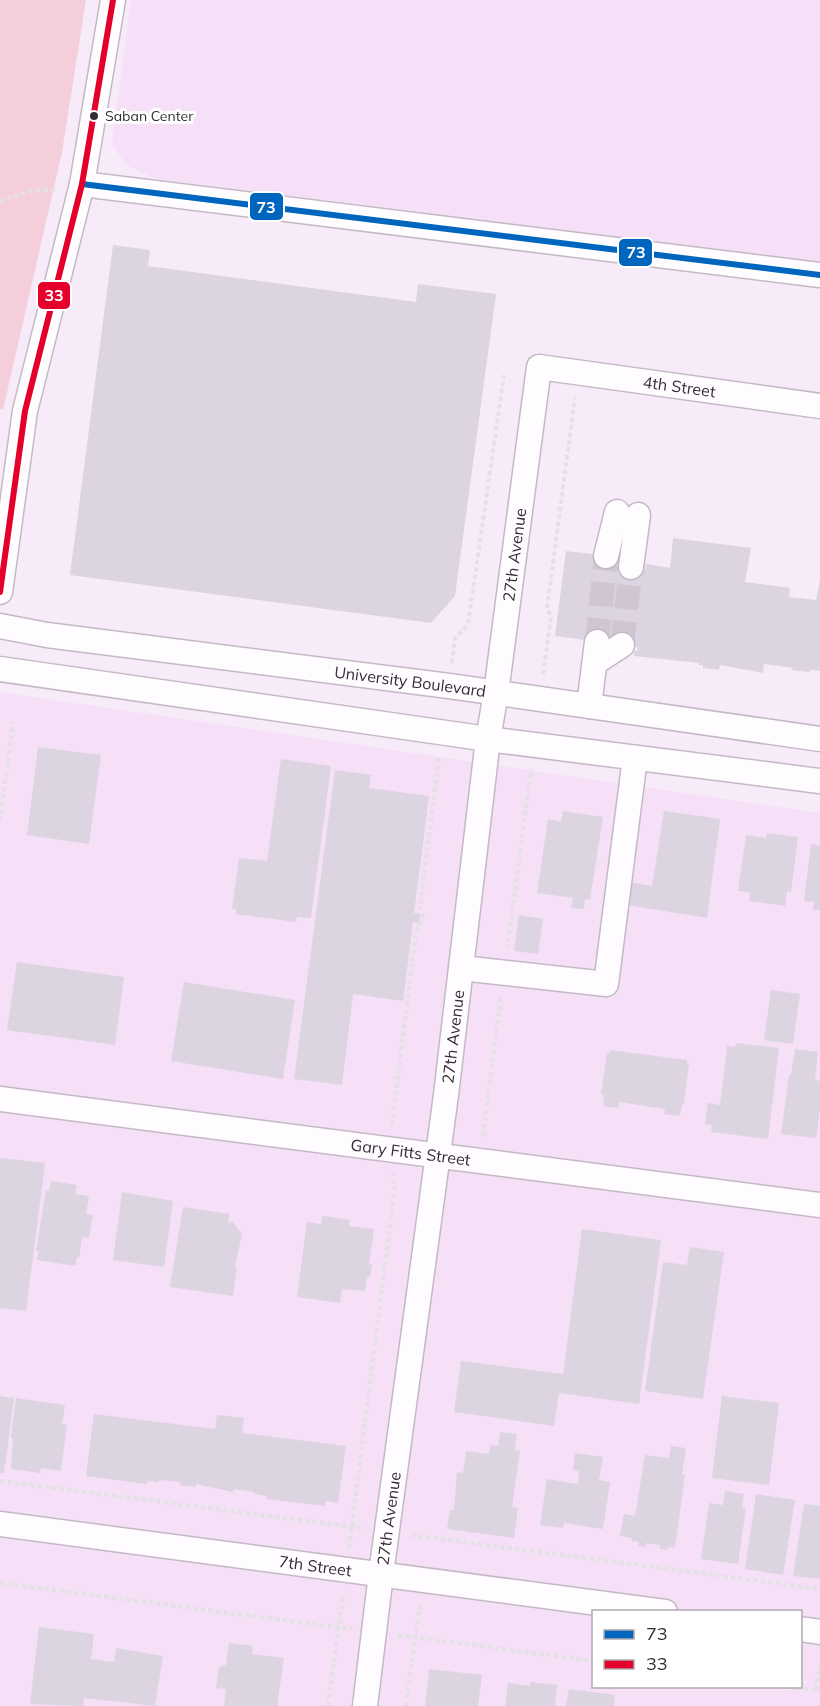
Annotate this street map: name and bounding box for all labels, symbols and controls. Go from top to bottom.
place label: Saban Center [105,107,194,125]
marker: Saban Center [88,110,100,122]
line badge: 73 [249,192,284,221]
text: 73 [256,197,276,217]
line badge: 73 [618,238,653,267]
text: 73 [626,242,646,262]
line badge: 33 [37,281,71,310]
text: 33 [44,285,64,305]
street label: 4th Street [642,372,717,401]
street label: 27th Avenue [498,507,530,603]
street label: University Boulevard [333,662,487,701]
street label: 27th Avenue [437,989,468,1085]
street label: Gary Fitts Street [350,1134,472,1170]
street label: 27th Avenue [372,1470,405,1566]
street label: 7th Street [278,1551,353,1580]
legend [592,1610,802,1688]
text: 73 [646,1622,668,1645]
text: 33 [646,1652,668,1675]

